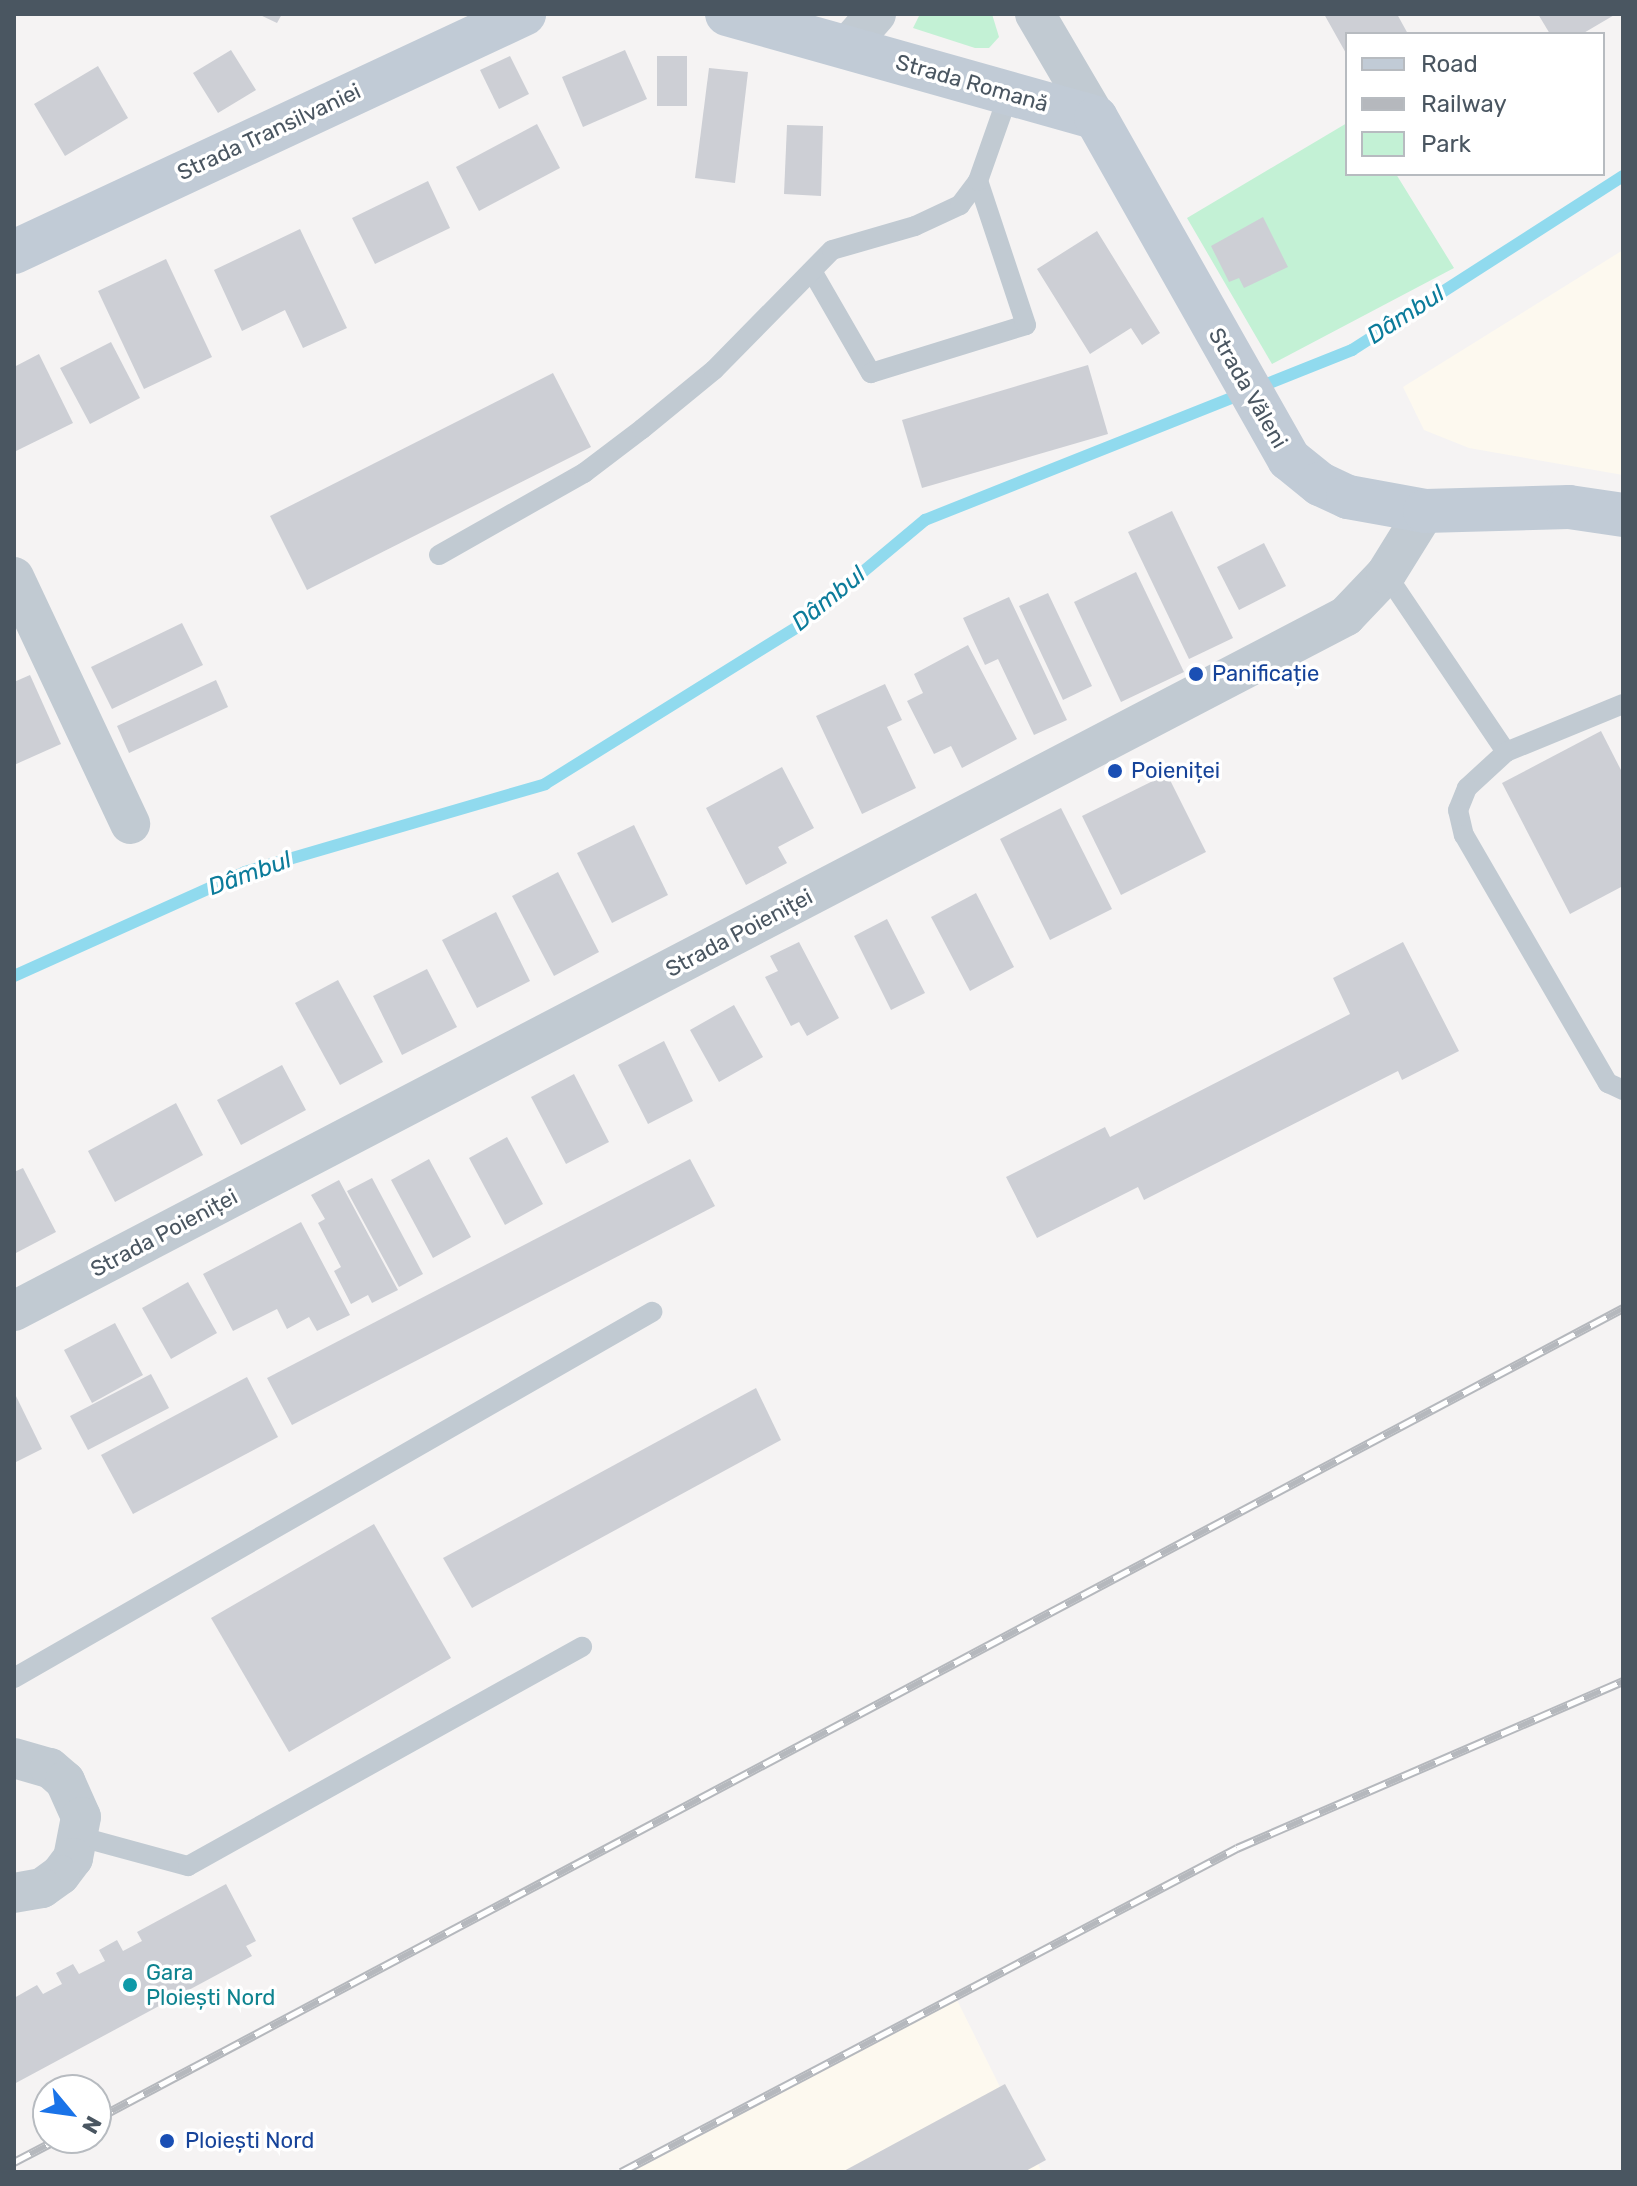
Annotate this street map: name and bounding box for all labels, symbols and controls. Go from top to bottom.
legend [1345,32,1605,176]
street label: Strada Romană [893,49,1051,117]
text: Road [1421,50,1478,78]
street label: Strada Transilvaniei [173,78,365,186]
text: Railway [1421,90,1507,118]
text: Park [1421,130,1471,158]
water label: Dâmbul [1362,279,1450,351]
street label: Strada Văleni [1203,323,1293,453]
water label: Dâmbul [786,561,872,637]
place label: Panificație [1212,661,1319,687]
marker: Panificație [1187,665,1205,683]
place label: Poieniței [1131,758,1220,784]
marker: Poieniței [1106,762,1124,780]
water label: Dâmbul [204,846,296,902]
street label: Strada Poieniței [661,883,817,983]
street label: Strada Poieniței [86,1183,242,1283]
place label: Gara Ploiești Nord [146,1959,275,2010]
marker: Gara Ploiești Nord [121,1976,139,1994]
north arrow [32,2074,112,2154]
text: N [76,2111,107,2138]
place label: Ploiești Nord [185,2128,314,2154]
marker: Ploiești Nord [156,2130,178,2152]

